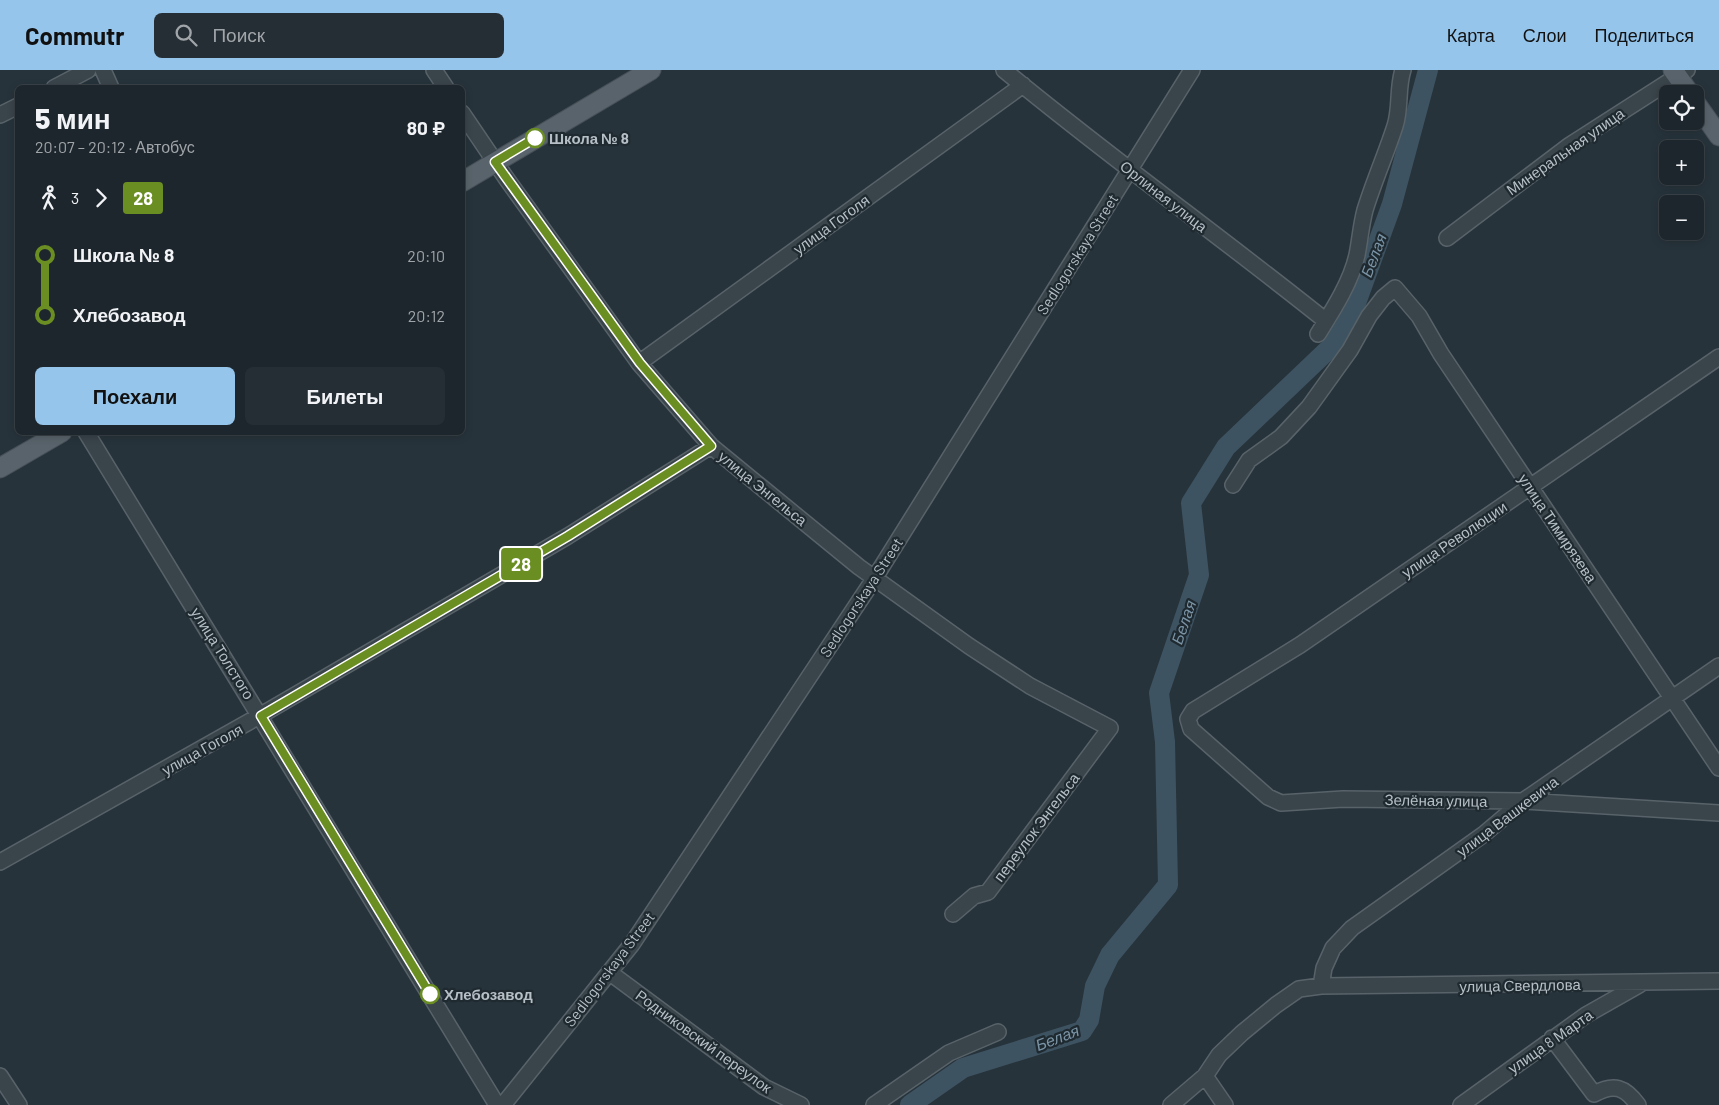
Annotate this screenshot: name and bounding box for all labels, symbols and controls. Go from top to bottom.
search box [154,13,504,58]
text: Commutr [25,21,124,50]
icon: search [172,21,200,49]
text: Поиск [212,23,265,46]
text: Карта [1447,24,1495,46]
text: Слои [1523,24,1567,46]
text: Поделиться [1595,24,1694,46]
map controls [1659,85,1704,240]
button: locate [1659,85,1704,130]
text: 5 мин [35,101,111,135]
street label: Минеральная улица [1503,103,1628,198]
text: 80 ₽ [407,116,445,139]
marker: Школа № 8 [525,128,545,148]
place label: Школа № 8 [549,129,629,147]
text: 20:07 – 20:12 · Автобус [35,137,195,156]
button: + [1659,140,1704,185]
street label: Орлиная улица [1117,156,1212,236]
icon: walk [35,184,63,212]
icon: forward [87,184,115,212]
text: 28 [133,187,153,209]
text: 3 [71,188,79,207]
street label: улица Гоголя [789,190,873,258]
street label: Sedlogorskaya Street [1033,190,1121,318]
button: − [1659,195,1704,240]
water label: Белая [1356,230,1390,280]
text: Школа № 8 [73,243,174,266]
text: 20:10 [407,246,445,265]
text: Хлебозавод [73,303,186,326]
text: 20:12 [408,306,445,325]
button: Поехали [35,367,235,425]
button: Билеты [245,367,445,425]
street label: улица Энгельса [715,447,811,530]
street label: улица Тимирязева [1515,470,1601,586]
street label: улица Революции [1398,497,1510,581]
street label: Sedlogorskaya Street [816,534,906,660]
line badge: 28 [498,548,544,580]
text: 28 [511,553,531,575]
water label: Белая [1167,597,1199,646]
street label: улица Толстого [188,604,258,702]
street label: улица Гоголя [158,719,246,779]
street label: переулок Энгельса [989,769,1083,885]
street label: улица Вашкевича [1453,772,1562,860]
street label: Зелёная улица [1384,790,1488,810]
street label: Sedlogorskaya Street [560,908,658,1030]
street label: улица Свердлова [1459,975,1581,995]
marker: Хлебозавод [420,984,440,1004]
place label: Хлебозавод [444,985,533,1003]
street label: Родниковский переулок [633,986,776,1097]
street label: улица 8 Марта [1504,1005,1596,1077]
water label: Белая [1032,1020,1082,1054]

